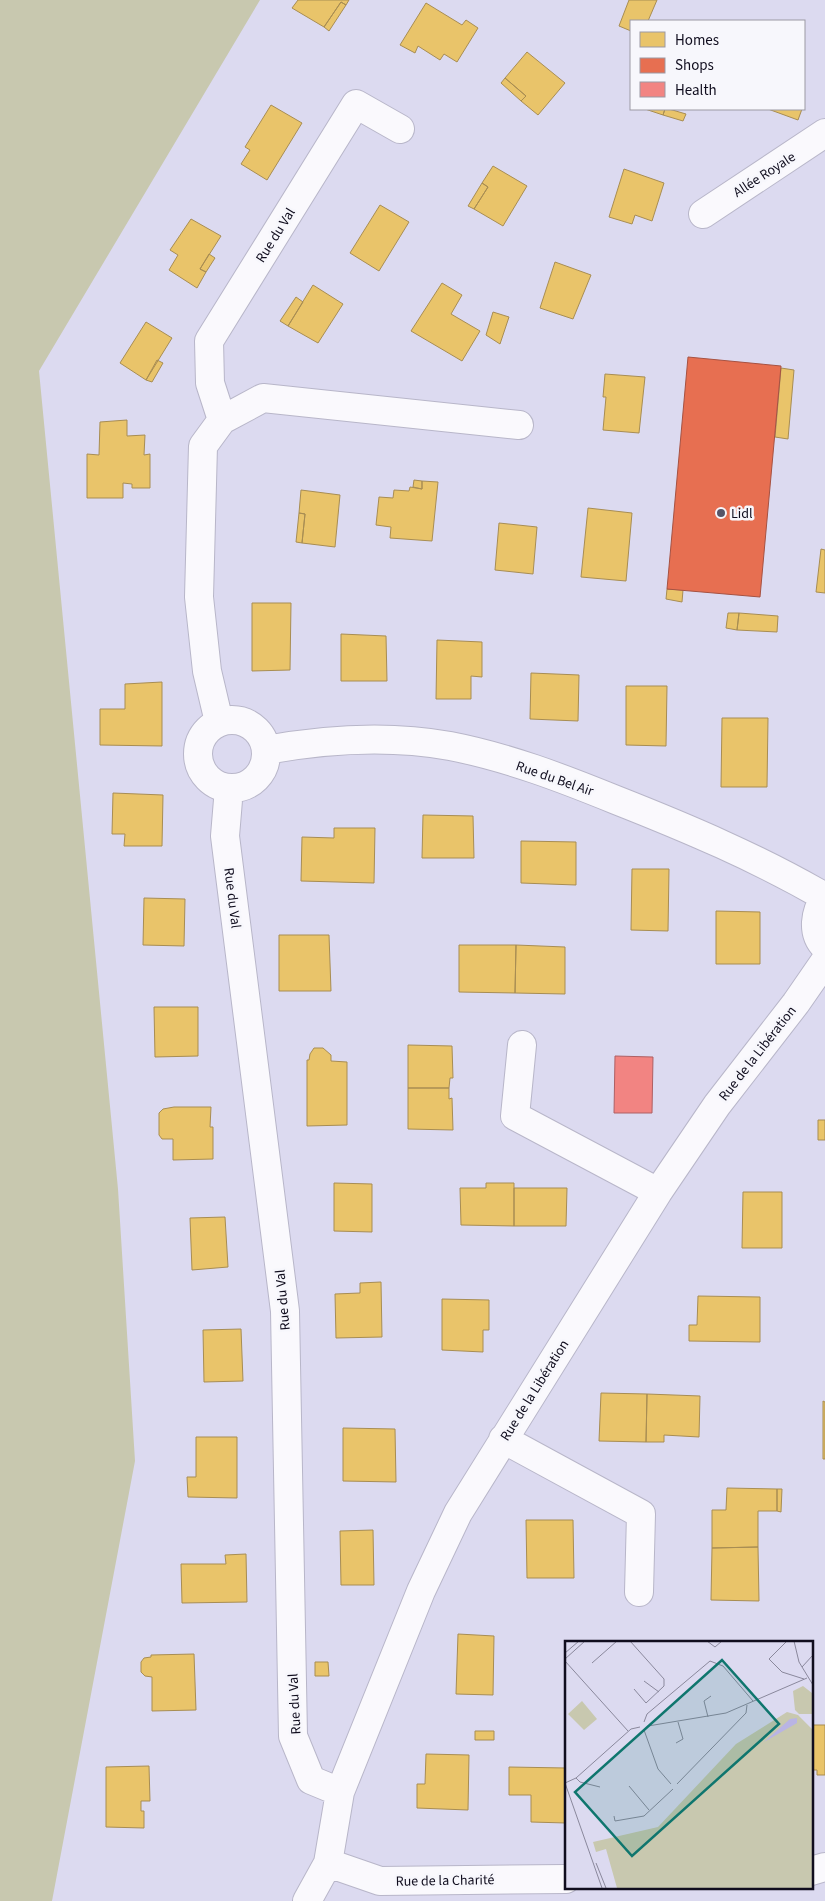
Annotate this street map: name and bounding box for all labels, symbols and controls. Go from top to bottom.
legend [630,20,805,110]
text: Homes [675,30,719,51]
text: Shops [675,55,714,76]
text: Health [675,80,717,101]
street label: Allée Royale [729,147,800,202]
street label: Rue du Val [251,204,301,267]
place label: Lidl [731,504,753,524]
marker: Lidl [715,507,727,519]
street label: Rue du Bel Air [513,756,596,802]
street label: Rue du Val [218,867,246,930]
street label: Rue de la Libération [714,1002,801,1105]
street label: Rue du Val [270,1268,296,1331]
street label: Rue de la Libération [496,1336,574,1445]
inset map [565,1641,812,1888]
street label: Rue du Val [283,1673,307,1735]
street label: Rue de la Charité [395,1870,495,1892]

